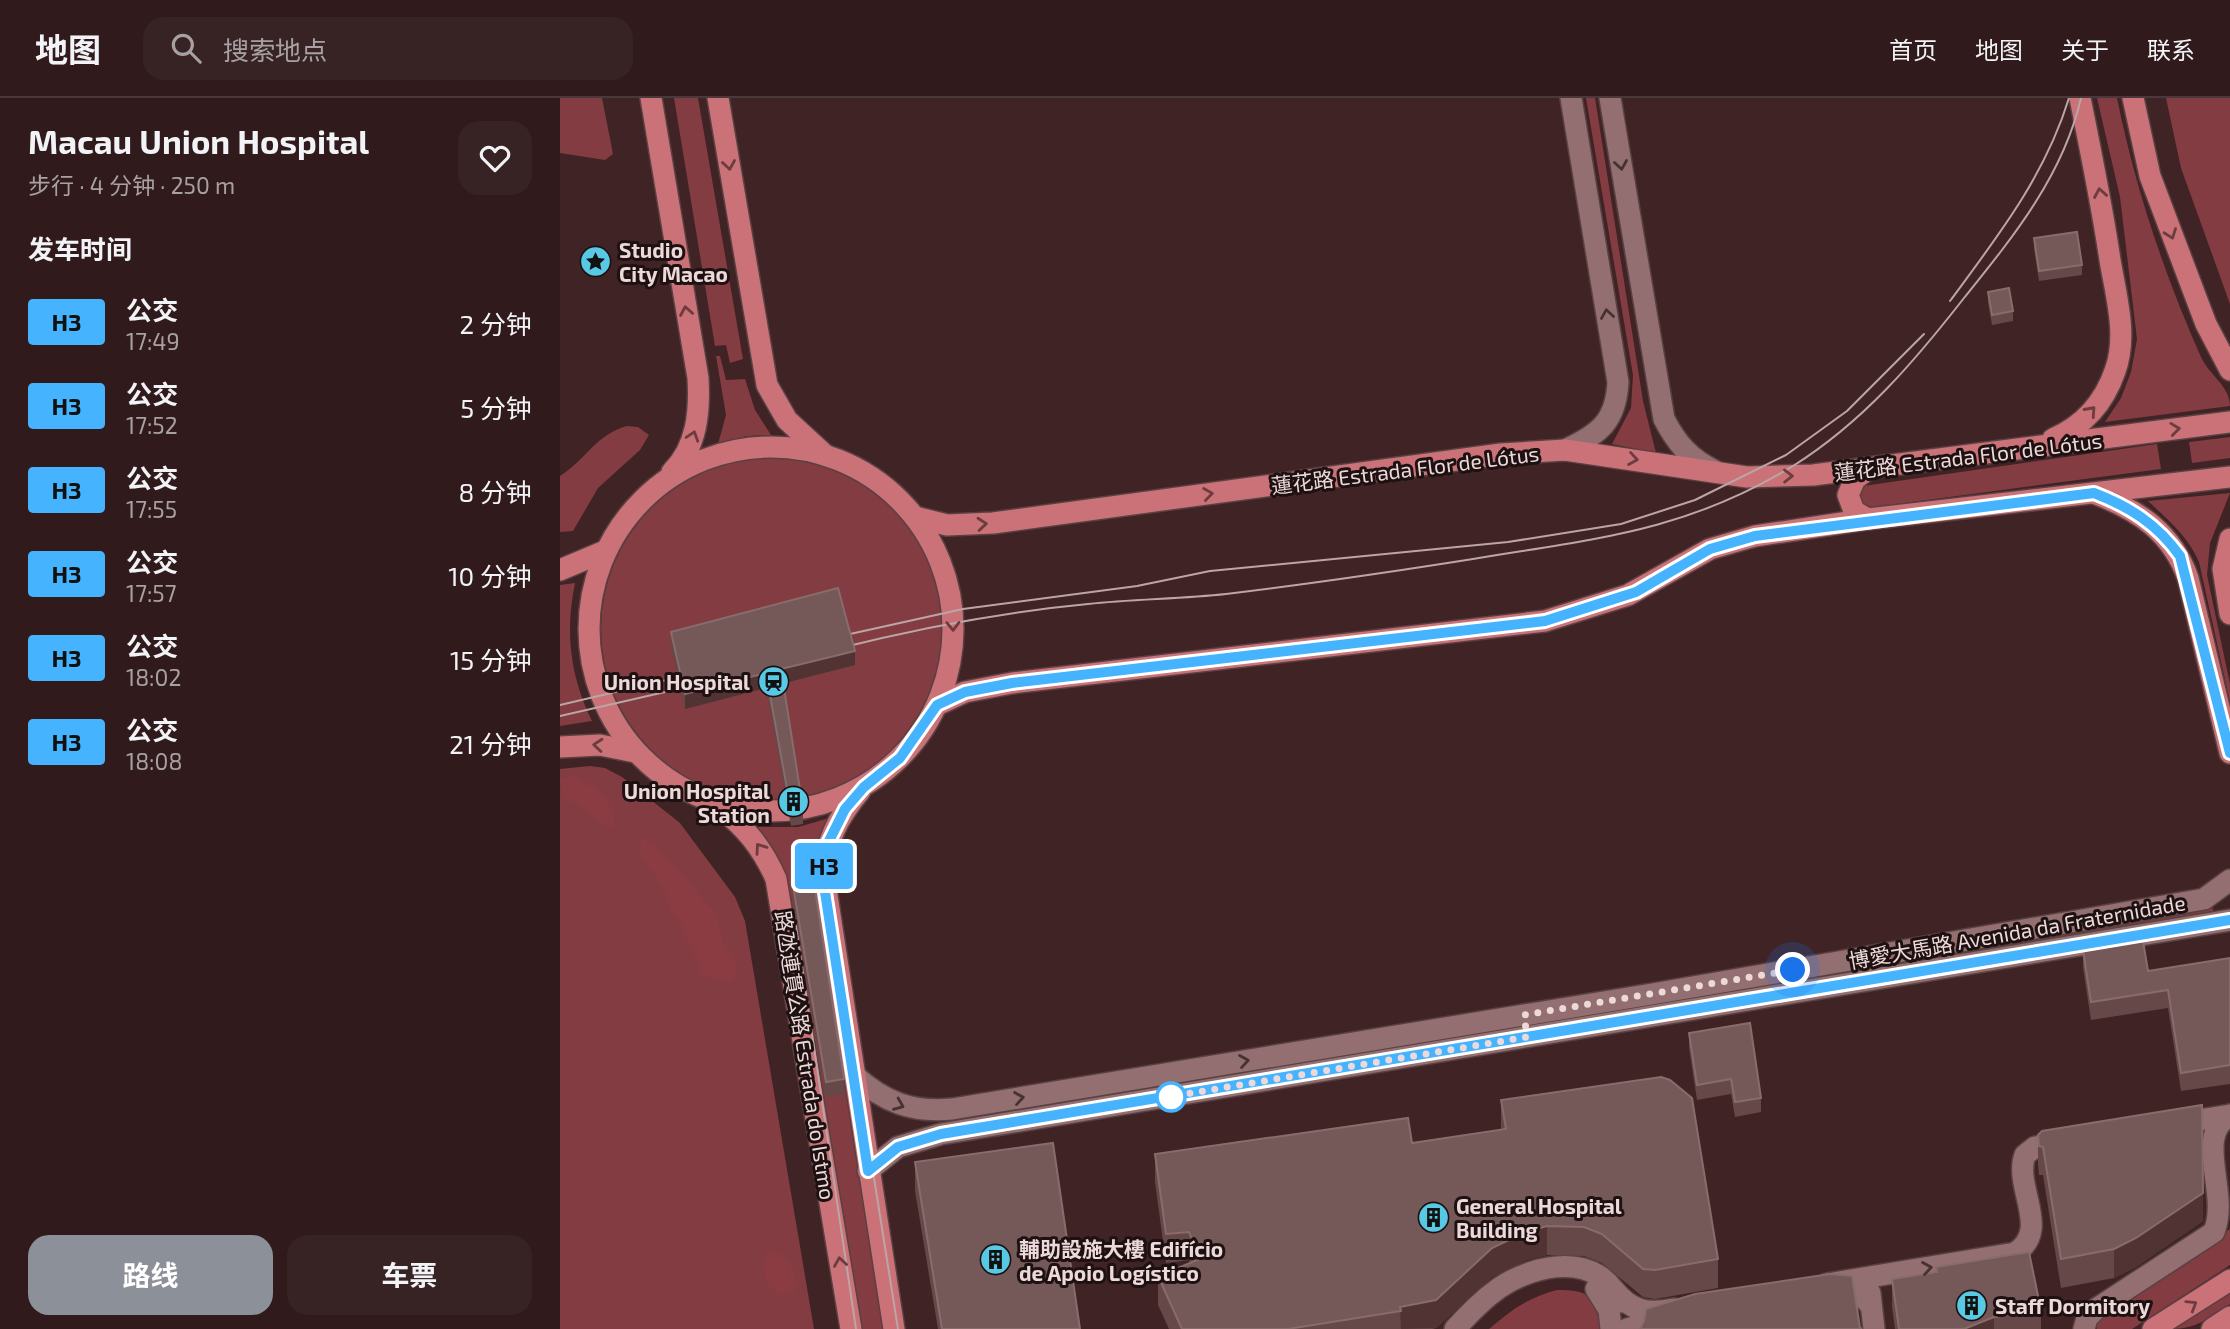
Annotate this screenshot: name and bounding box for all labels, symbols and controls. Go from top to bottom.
search box [143,17,633,80]
text: 地图 [35,29,101,69]
icon: search [167,29,205,67]
text: 搜索地点 [223,34,327,65]
text: 首页 [1889,35,1937,64]
text: 地图 [1975,35,2023,64]
text: 关于 [2061,35,2109,64]
text: 联系 [2147,35,2195,64]
text: Macau Union Hospital [28,121,369,161]
button: heart [458,121,532,195]
one-way arrow [721,159,736,171]
one-way arrow [1613,159,1628,171]
text: 步行 · 4 分钟 · 250 m [28,171,235,199]
one-way arrow [2093,187,2108,199]
one-way arrow [2163,228,2177,240]
text: 发车时间 [28,233,132,264]
place label: Studio City Macao [619,237,728,287]
place icon: Studio City Macao [579,244,613,278]
text: 公交 [126,294,178,325]
one-way arrow [679,305,694,317]
text: H3 [51,307,82,336]
text: 2 分钟 [460,308,532,339]
one-way arrow [1600,308,1615,320]
text: 17:49 [126,327,180,355]
text: 公交 [126,378,178,409]
text: H3 [51,391,82,420]
text: 5 分钟 [460,392,532,423]
one-way arrow [2083,406,2096,419]
text: 17:52 [126,411,178,439]
one-way arrow [2169,422,2181,437]
street label: 蓮花路 Estrada Flor de Lótus [1833,427,2103,485]
one-way arrow [684,430,699,442]
street label: 蓮花路 Estrada Flor de Lótus [1270,440,1540,498]
one-way arrow [1627,451,1639,466]
text: 公交 [126,462,178,493]
one-way arrow [1783,468,1794,483]
text: H3 [51,475,82,504]
text: 8 分钟 [458,476,532,507]
one-way arrow [1202,487,1213,502]
text: 17:55 [126,495,177,523]
one-way arrow [977,517,988,532]
text: 公交 [126,546,178,577]
text: H3 [51,559,82,588]
text: 10 分钟 [448,560,532,591]
text: 17:57 [126,579,176,607]
one-way arrow [945,621,961,631]
text: 公交 [126,630,178,661]
text: H3 [51,643,82,672]
text: 15 分钟 [450,644,532,675]
text: 18:02 [126,663,181,691]
station icon: Union Hospital [756,664,790,698]
place label: Union Hospital [604,669,750,694]
text: 公交 [126,714,178,745]
text: H3 [51,727,82,756]
text: 21 分钟 [449,728,532,759]
one-way arrow [592,738,604,753]
text: 18:08 [126,747,182,775]
place label: Union Hospital Station [624,778,770,827]
building icon: Union Hospital Station [776,785,810,819]
one-way arrow [756,843,768,855]
line badge: H3 [792,843,856,889]
text: H3 [809,851,839,880]
street label: 博愛大馬路 Avenida da Fraternidade [1847,889,2187,973]
street label: 路氹連貫公路 Estrada do Istmo [771,909,841,1201]
your location [1775,952,1810,987]
one-way arrow [1238,1054,1250,1069]
unlabelled marker [1156,1082,1186,1112]
one-way arrow [1014,1091,1025,1106]
one-way arrow [892,1096,904,1110]
place label: General Hospital Building [1456,1193,1622,1242]
building icon: General Hospital Building [1416,1200,1450,1234]
button: 路线 [28,1235,273,1315]
button: 车票 [287,1235,532,1315]
place label: 輔助設施大樓 Edifício de Apoio Logístico [1019,1236,1223,1285]
building icon: 輔助設施大樓 Edifício de Apoio Logístico [979,1243,1013,1277]
one-way arrow [833,1256,848,1268]
one-way arrow [1922,1261,1933,1276]
building icon: Staff Dormitory [1955,1288,1989,1322]
place label: Staff Dormitory [1995,1293,2150,1319]
one-way arrow [2184,1300,2197,1313]

